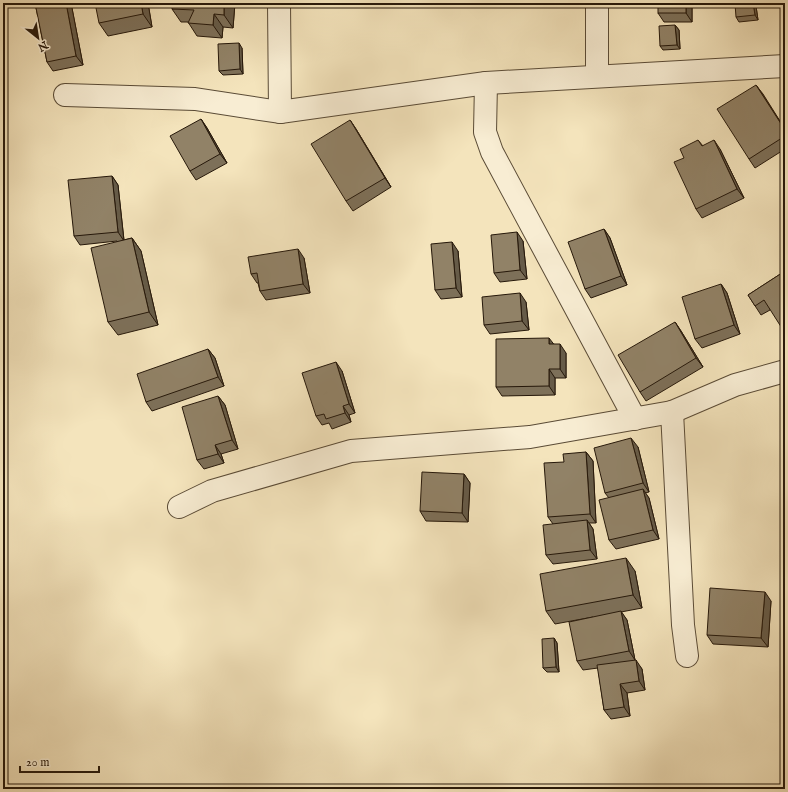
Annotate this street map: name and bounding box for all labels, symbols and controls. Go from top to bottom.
north arrow [18,18,58,58]
text: N [34,37,51,54]
scale bar [20,748,99,774]
text: 20 m [26,755,49,770]

